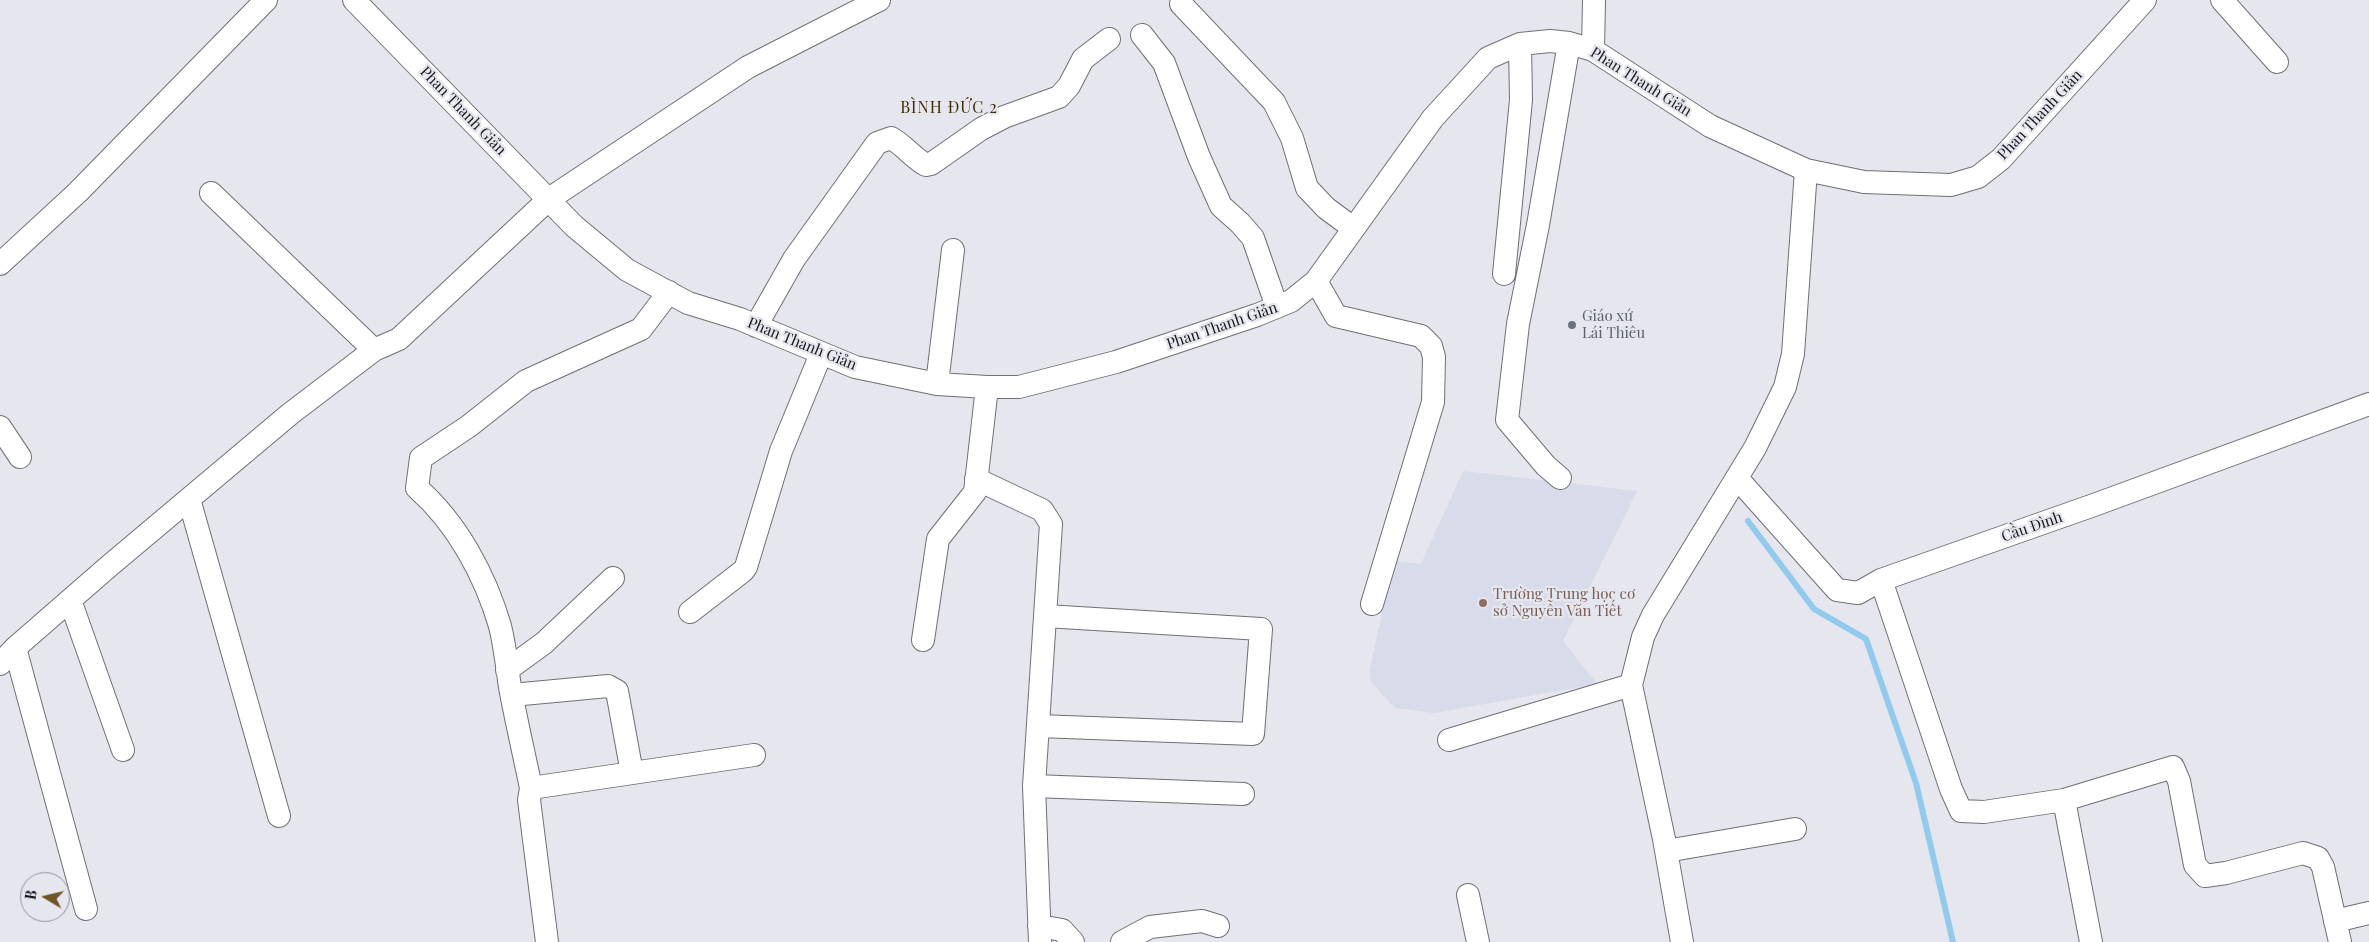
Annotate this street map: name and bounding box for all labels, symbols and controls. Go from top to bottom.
street label: Phan Thanh Giản [1587,44,1695,120]
street label: Phan Thanh Giản [416,63,510,159]
street label: Phan Thanh Giản [1994,66,2086,164]
district label: BÌNH ĐỨC 2 [899,98,999,118]
street label: Phan Thanh Giản [1164,299,1280,353]
place label: Giáo xứ Lái Thiêu [1582,307,1645,342]
street label: Phan Thanh Giản [745,314,859,374]
marker: Giáo xứ Lái Thiêu [1566,319,1578,331]
street label: Cầu Đình [1999,508,2065,546]
place label: Trường Trung học cơ sở Nguyễn Văn Tiết [1493,585,1635,620]
marker: Trường Trung học cơ sở Nguyễn Văn Tiết [1477,597,1489,609]
north arrow [20,872,70,922]
text: B [21,889,41,901]

